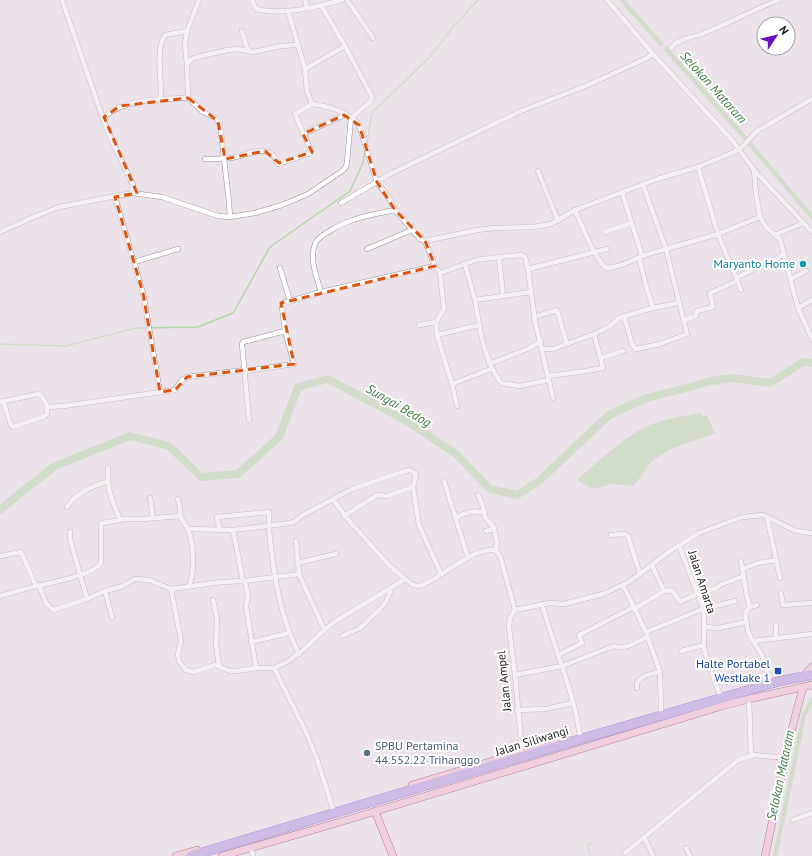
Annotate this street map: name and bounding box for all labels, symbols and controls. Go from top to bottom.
north arrow [756,16,796,56]
text: N [776,23,792,37]
water label: Selokan Mataram [677,48,751,127]
place label: Maryanto Home [713,256,795,271]
marker: Maryanto Home [798,259,808,269]
water label: Sungai Bedog [363,380,435,431]
street label: Jalan Amarta [685,547,720,615]
street label: Jalan Ampel [493,649,514,713]
place label: Halte Portabel Westlake 1 [696,656,770,685]
marker: Halte Portabel Westlake 1 [773,666,783,676]
street label: Jalan Siliwangi [492,722,570,759]
water label: Selokan Mataram [763,728,798,822]
place label: SPBU Pertamina 44.552.22 Trihanggo [375,738,480,767]
marker: SPBU Pertamina 44.552.22 Trihanggo [362,748,372,758]

